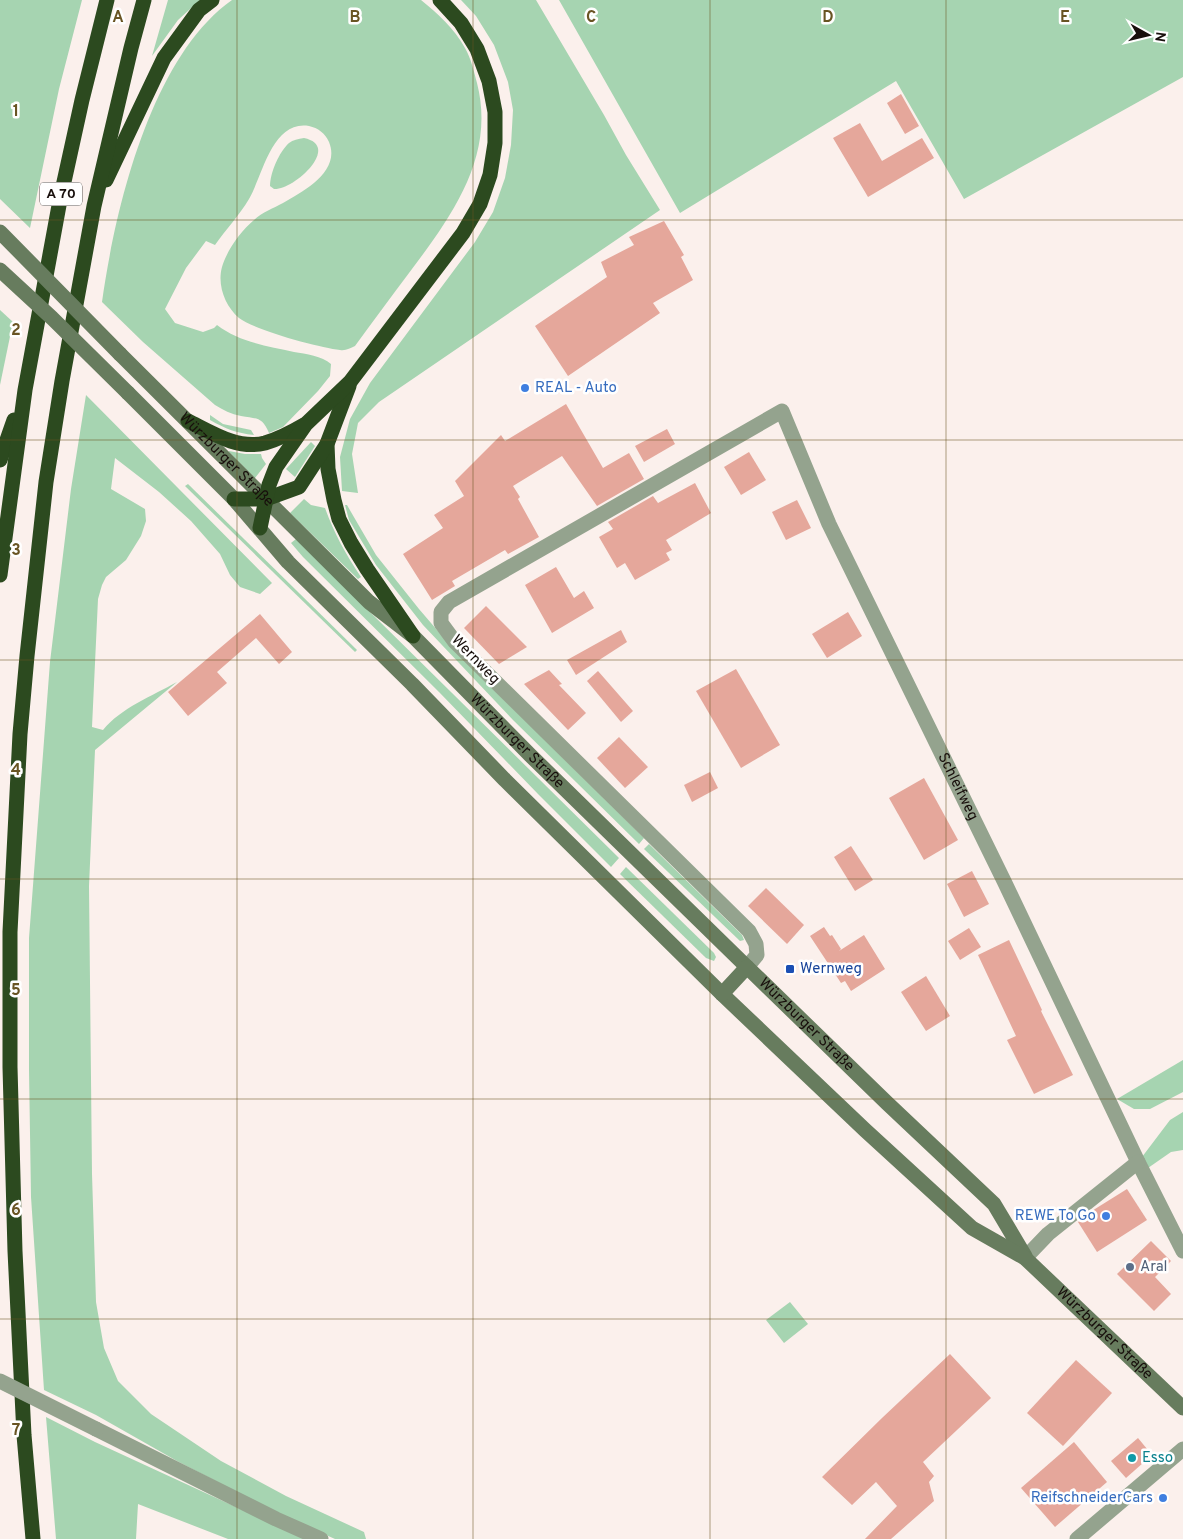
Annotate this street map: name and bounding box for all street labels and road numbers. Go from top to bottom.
road number: A 70 [40,182,82,205]
street label: Würzburger Straße [175,409,278,511]
street label: Wernweg [447,631,503,689]
street label: Würzburger Straße [466,690,568,793]
street label: Schleifweg [933,750,982,824]
street label: Würzburger Straße [754,974,858,1075]
street label: Würzburger Straße [1052,1283,1157,1384]

